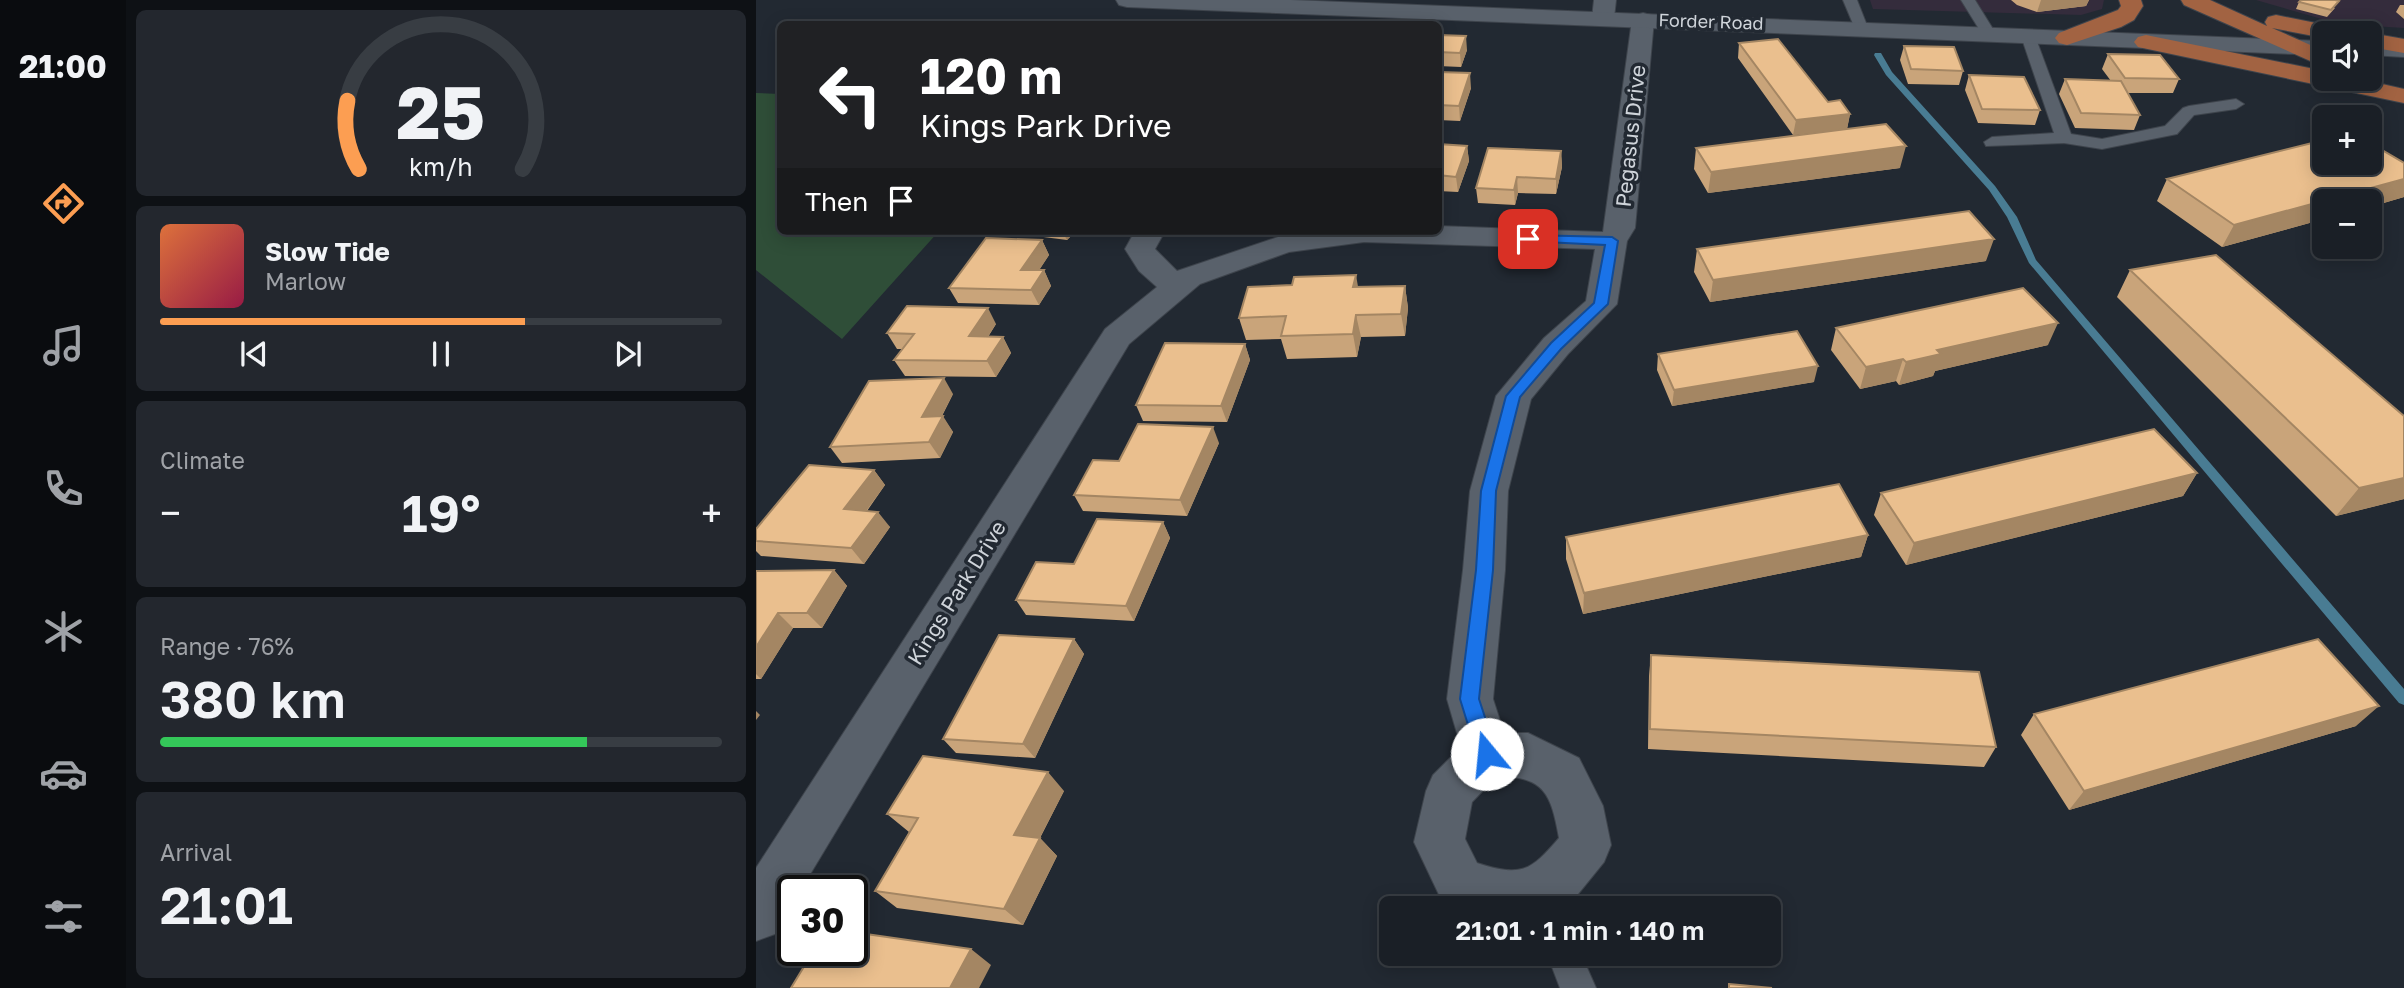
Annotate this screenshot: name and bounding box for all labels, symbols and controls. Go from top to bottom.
street label: Forder Road [1658,8,1764,34]
map controls [2312,21,2382,259]
button: sound [2312,21,2382,91]
text: 120 m [920,46,1062,105]
text: 21:00 [19,47,107,85]
icon: left [805,49,896,140]
street label: Pegasus Drive [1610,64,1650,208]
text: 25 [397,68,485,155]
button: + [2312,105,2382,175]
text: Kings Park Drive [920,106,1172,144]
text: km/h [409,151,473,182]
icon: directions [39,179,88,228]
icon: arrive [882,182,920,220]
text: Then [805,186,868,217]
button: − [2312,189,2382,259]
pin [1498,209,1558,269]
icon: arrive [1509,220,1547,258]
text: Slow Tide [265,236,390,267]
text: Marlow [265,267,346,295]
icon: music [39,321,88,370]
icon: previous [235,335,273,373]
icon: pause [422,335,460,373]
icon: next [609,335,647,373]
text: Climate [160,446,245,474]
icon: phone [39,464,88,513]
text: 19° [402,481,480,543]
text: − [160,490,181,535]
text: + [701,490,722,535]
street label: Kings Park Drive [901,516,1011,669]
icon: climate [39,607,88,656]
text: Range · 76% [160,632,294,660]
text: 380 km [160,667,346,729]
position arrow [1450,717,1524,791]
icon: car [39,749,88,798]
text: Arrival [160,838,232,866]
text: 21:01 [160,873,293,935]
speed limit sign: 30 [777,875,868,966]
icon: filters [39,892,88,941]
text: 21:01 · 1 min · 140 m [1455,915,1705,946]

